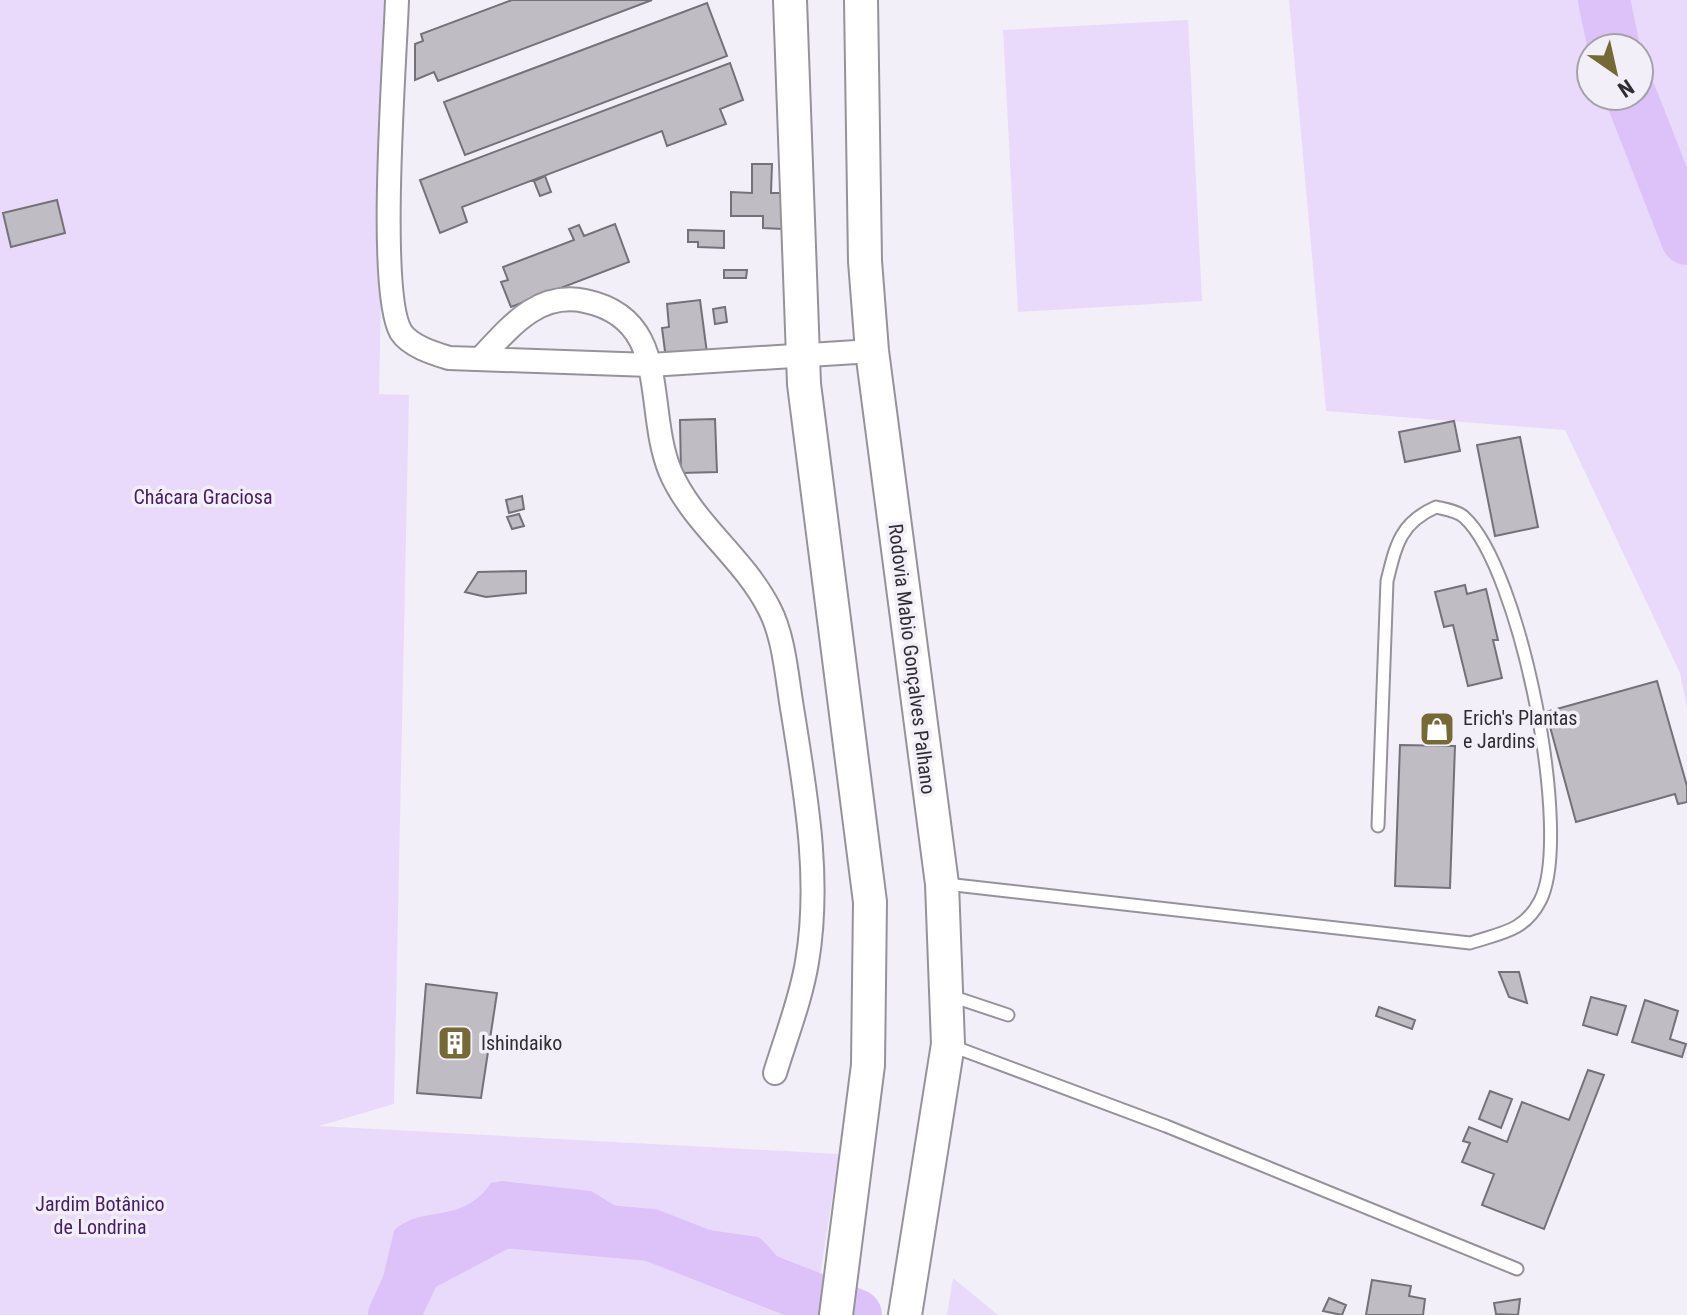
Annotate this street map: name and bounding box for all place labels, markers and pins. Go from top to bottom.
place label: Erich's Plantas e Jardins [1463,706,1578,753]
shop icon: Erich's Plantas e Jardins [1418,710,1456,748]
building icon: Ishindaiko [436,1024,474,1062]
place label: Ishindaiko [481,1031,562,1055]

